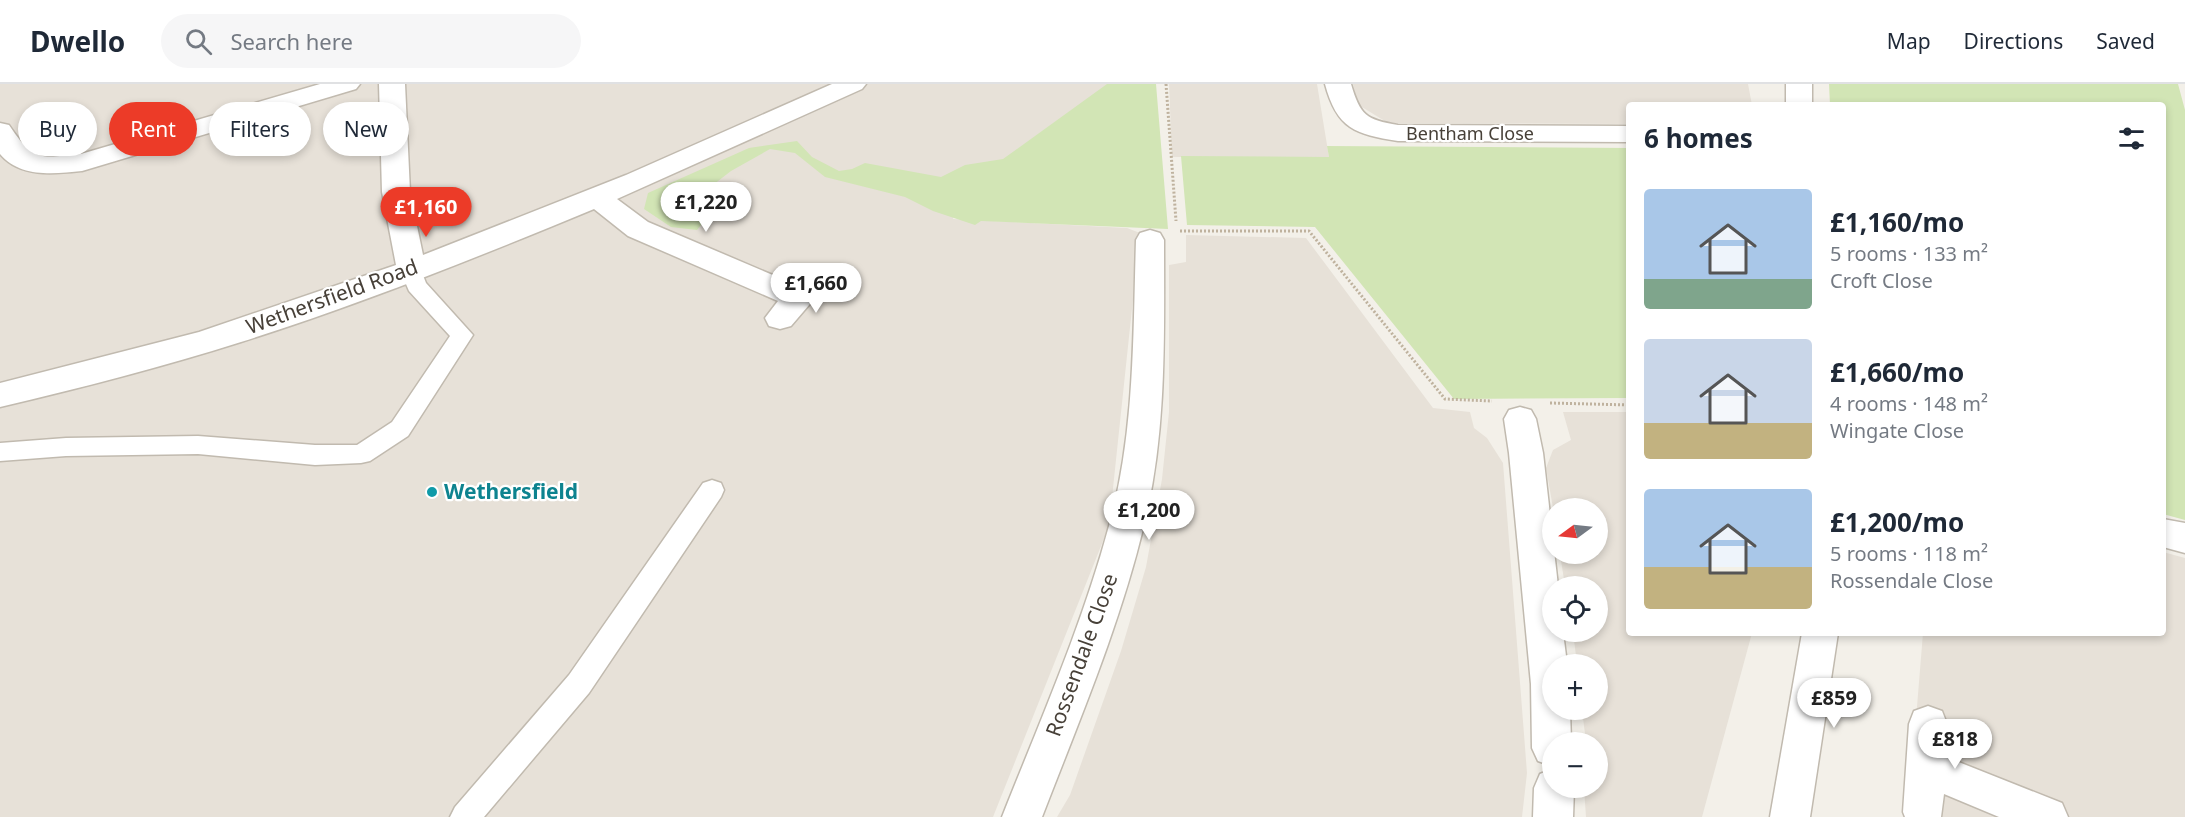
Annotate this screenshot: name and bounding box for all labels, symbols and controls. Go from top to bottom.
search box [161,14,581,68]
text: Dwello [30,22,125,60]
icon: search [182,25,215,58]
text: Search here [230,26,353,56]
text: Map [1887,27,1931,55]
text: Directions [1964,27,2063,55]
text: Saved [2096,27,2155,55]
chip: Buy [18,102,97,156]
chip: Rent [109,102,197,156]
chip: Filters [209,102,311,156]
chip: New [323,102,409,156]
text: 6 homes [1644,120,1753,156]
street label: Bentham Close [1406,121,1534,145]
icon: filters [2115,122,2148,155]
pin: £1,220 [657,182,755,233]
pin: £1,160 [377,187,475,238]
text: £1,220 [675,188,737,215]
text: £1,160 [395,193,457,220]
text: £1,160/mo [1830,204,1964,240]
icon: home [1692,213,1764,285]
text: 5 rooms · 133 m² [1830,240,1988,267]
street label: Wethersfield Road [242,252,421,340]
pin: £1,660 [767,263,865,314]
text: Croft Close [1830,267,1933,294]
text: £1,660 [785,269,847,296]
text: £1,660/mo [1830,354,1964,390]
icon: home [1692,363,1764,435]
text: 4 rooms · 148 m² [1830,390,1988,417]
text: Wingate Close [1830,417,1964,444]
place label: Wethersfield [444,477,578,505]
marker: Wethersfield [425,485,439,499]
pin: £1,200 [1100,490,1198,541]
text: £1,200 [1118,496,1180,523]
north arrow [1542,498,1608,564]
map controls [1542,498,1608,798]
text: £1,200/mo [1830,504,1964,540]
icon: home [1692,513,1764,585]
text: 5 rooms · 118 m² [1830,540,1988,567]
text: Rossendale Close [1830,567,1993,594]
street label: Rossendale Close [1039,569,1124,740]
button: locate [1542,576,1608,642]
button: + [1542,654,1608,720]
pin: £859 [1798,678,1870,729]
text: £859 [1811,684,1857,711]
pin: £818 [1919,719,1991,770]
text: £818 [1932,725,1978,752]
button: − [1542,732,1608,798]

